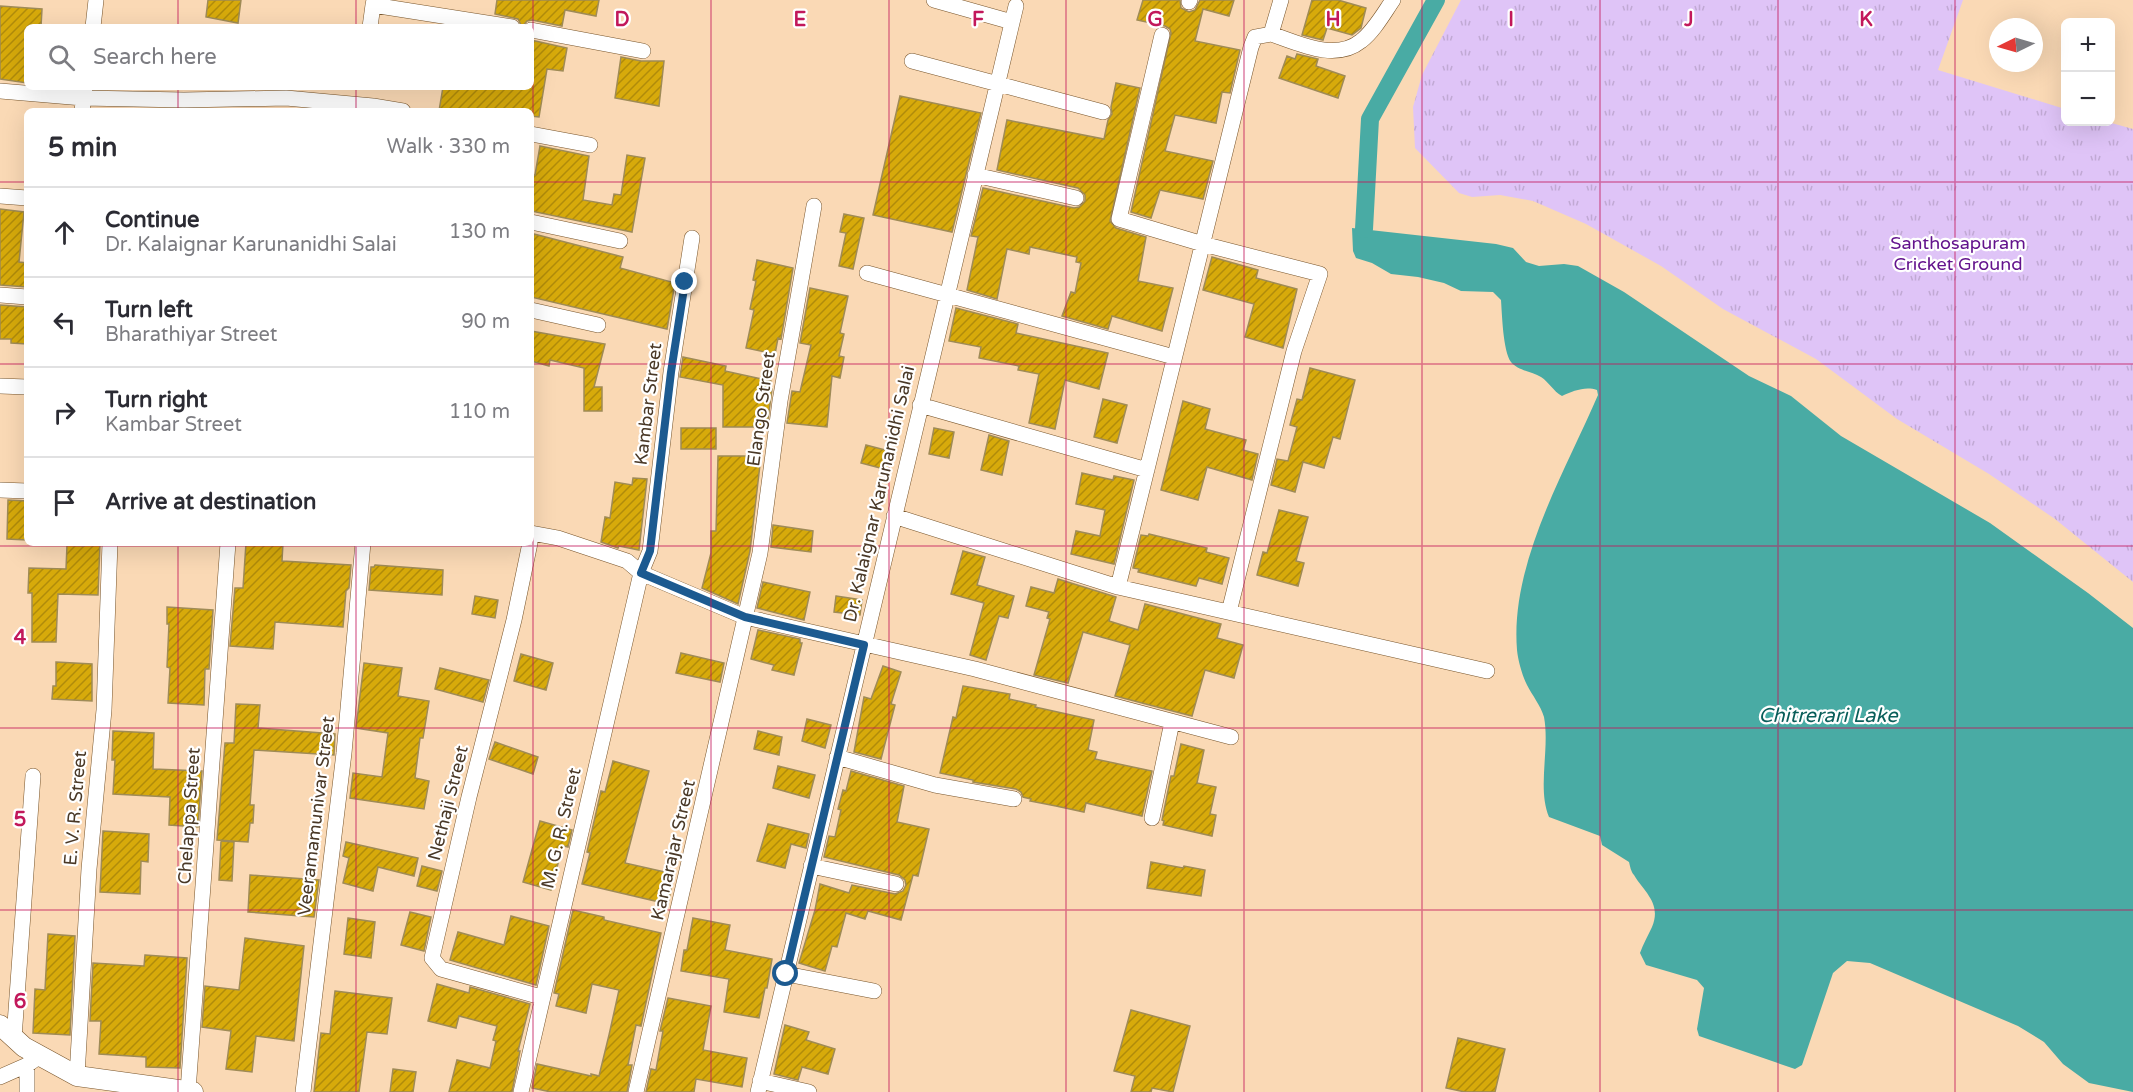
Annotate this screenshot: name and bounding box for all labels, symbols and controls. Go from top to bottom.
text: D [614,8,630,32]
text: E [794,8,807,32]
text: F [972,8,984,32]
text: G [1147,8,1163,32]
text: H [1325,8,1341,32]
text: I [1508,8,1514,32]
text: J [1683,8,1694,32]
text: K [1859,8,1873,32]
north arrow [1989,18,2043,72]
map controls [2061,18,2115,126]
button: + [2061,18,2115,72]
search box [24,24,534,90]
icon: search [45,41,78,74]
text: Search here [93,44,217,70]
button: − [2061,72,2115,126]
text: 5 min [48,132,117,163]
text: Walk · 330 m [387,135,510,159]
text: Continue [105,207,200,233]
icon: ahead [48,216,81,249]
text: 130 m [449,220,510,244]
park label: Santhosapuram Cricket Ground [1890,232,2026,275]
text: Dr. Kalaignar Karunanidhi Salai [105,233,397,257]
route end [671,268,697,294]
text: Turn left [105,297,193,323]
icon: left [48,306,81,339]
text: 90 m [461,310,510,334]
text: Bharathiyar Street [105,323,277,347]
street label: Kambar Street [630,341,666,466]
street label: Elango Street [742,350,780,468]
street label: Dr. Kalaignar Karunanidhi Salai [839,364,919,624]
text: Turn right [105,387,207,413]
icon: right [48,396,81,429]
text: 110 m [449,400,510,424]
text: Kambar Street [105,413,242,437]
icon: arrive [48,486,81,519]
text: Arrive at destination [105,489,316,515]
text: 4 [14,626,27,650]
water label: Chitrerari Lake [1759,704,1899,728]
street label: Veeramamunivar Street [293,715,339,917]
street label: Nethaji Street [423,743,473,863]
street label: Chelappa Street [173,747,205,885]
street label: E. V. R. Street [59,750,91,866]
street label: M. G. R. Street [536,765,586,891]
street label: Kamarajar Street [646,777,700,922]
text: 5 [14,808,26,832]
route start [772,960,798,986]
text: 6 [14,990,26,1014]

